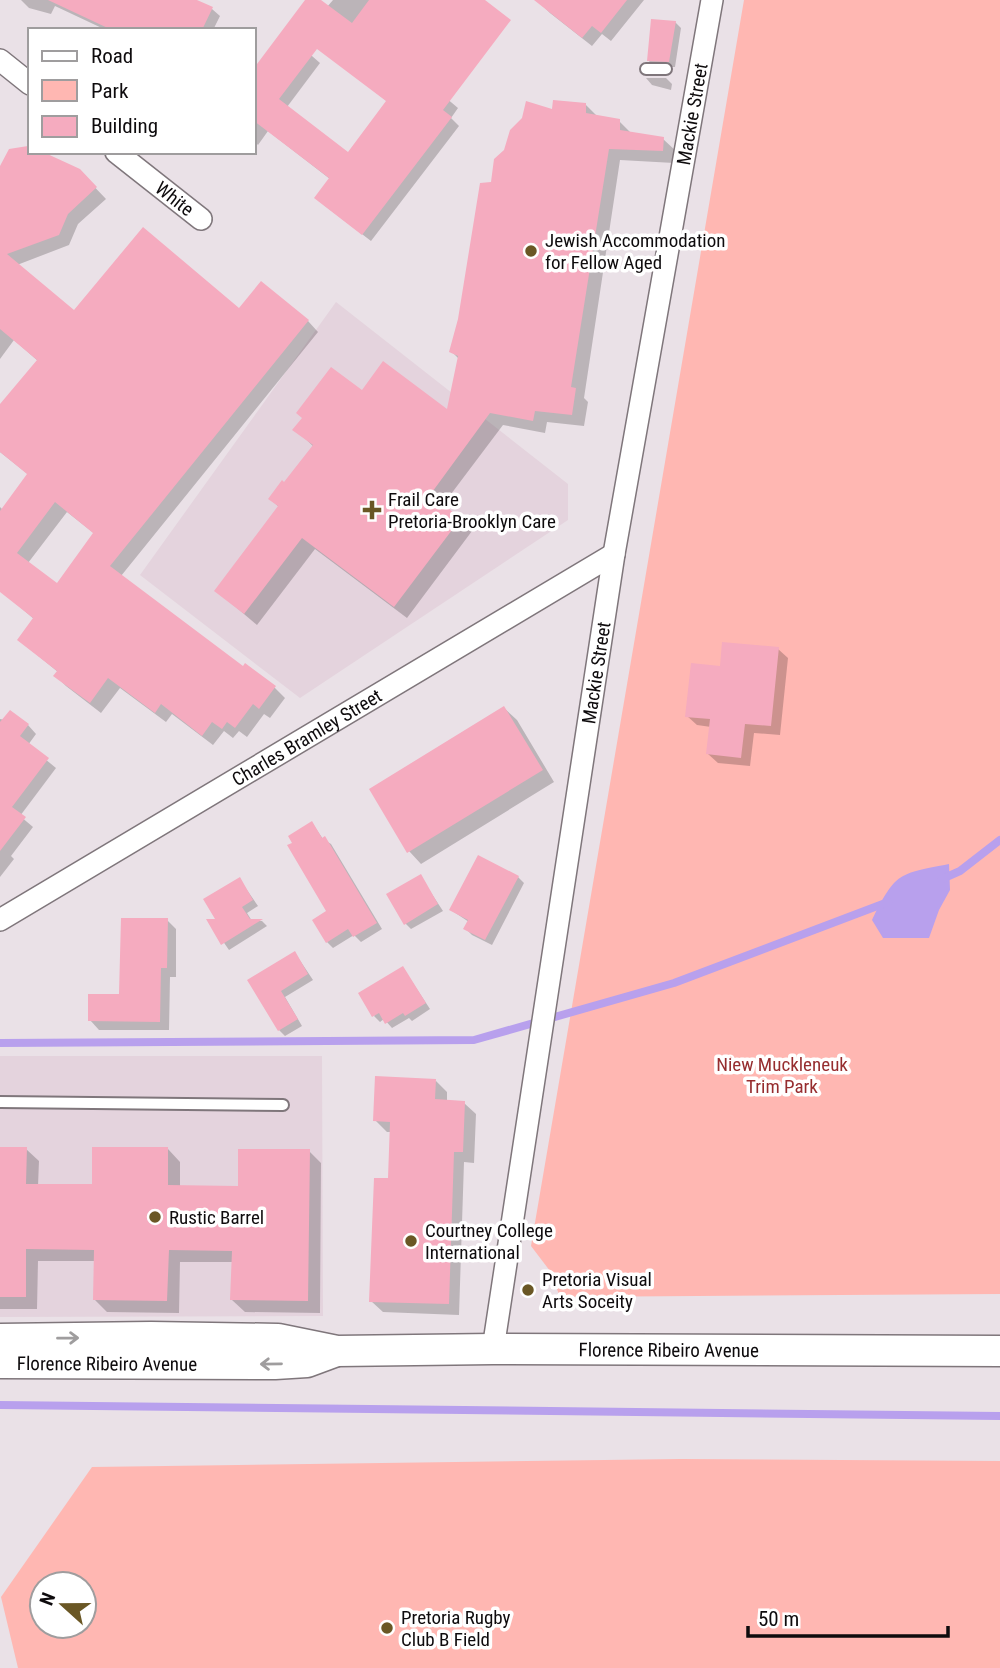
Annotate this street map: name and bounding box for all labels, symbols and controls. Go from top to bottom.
legend [28,28,256,154]
text: Road [91,44,133,68]
street label: Mackie Street [672,61,712,167]
text: Park [91,79,129,103]
text: Building [91,114,158,138]
street label: White [151,176,199,221]
place label: Jewish Accommodation for Fellow Aged [545,229,725,274]
marker: Jewish Accommodation for Fellow Aged [523,243,539,259]
place label: Frail Care Pretoria-Brooklyn Care [388,488,556,533]
marker: Frail Care Pretoria-Brooklyn Care [362,500,382,520]
street label: Mackie Street [577,620,615,725]
street label: Charles Bramley Street [228,684,386,791]
park label: Niew Muckleneuk Trim Park [716,1053,848,1098]
place label: Rustic Barrel [169,1206,264,1229]
marker: Rustic Barrel [147,1209,163,1225]
place label: Courtney College International [425,1219,553,1264]
marker: Courtney College International [403,1233,419,1249]
place label: Pretoria Visual Arts Soceity [542,1268,652,1313]
marker: Pretoria Visual Arts Soceity [520,1282,536,1298]
one-way arrow [56,1331,79,1345]
street label: Florence Ribeiro Avenue [579,1338,759,1362]
street label: Florence Ribeiro Avenue [17,1352,197,1375]
one-way arrow [260,1357,283,1371]
north arrow [28,1570,98,1640]
text: N [35,1590,60,1609]
scale bar [748,1594,948,1638]
place label: Pretoria Rugby Club B Field [401,1606,511,1651]
text: 50 m [758,1607,799,1631]
marker: Pretoria Rugby Club B Field [379,1620,395,1636]

